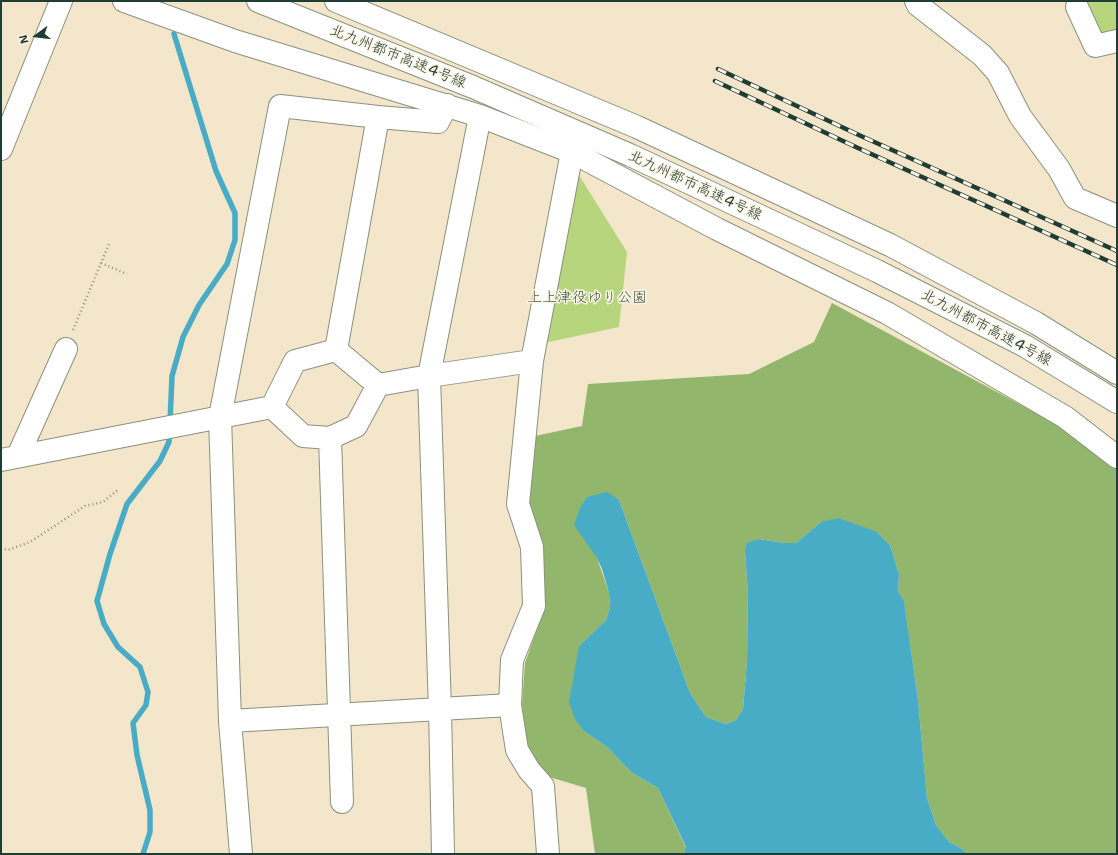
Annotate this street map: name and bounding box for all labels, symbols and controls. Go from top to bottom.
north arrow [16,16,56,56]
street label: 北九州都市高速4号線 [327,21,469,93]
text: N [16,33,32,45]
street label: 北九州都市高速4号線 [625,147,765,225]
street label: 北九州都市高速4号線 [918,286,1054,370]
park label: 上上津役ゆり公園 [527,289,647,307]

